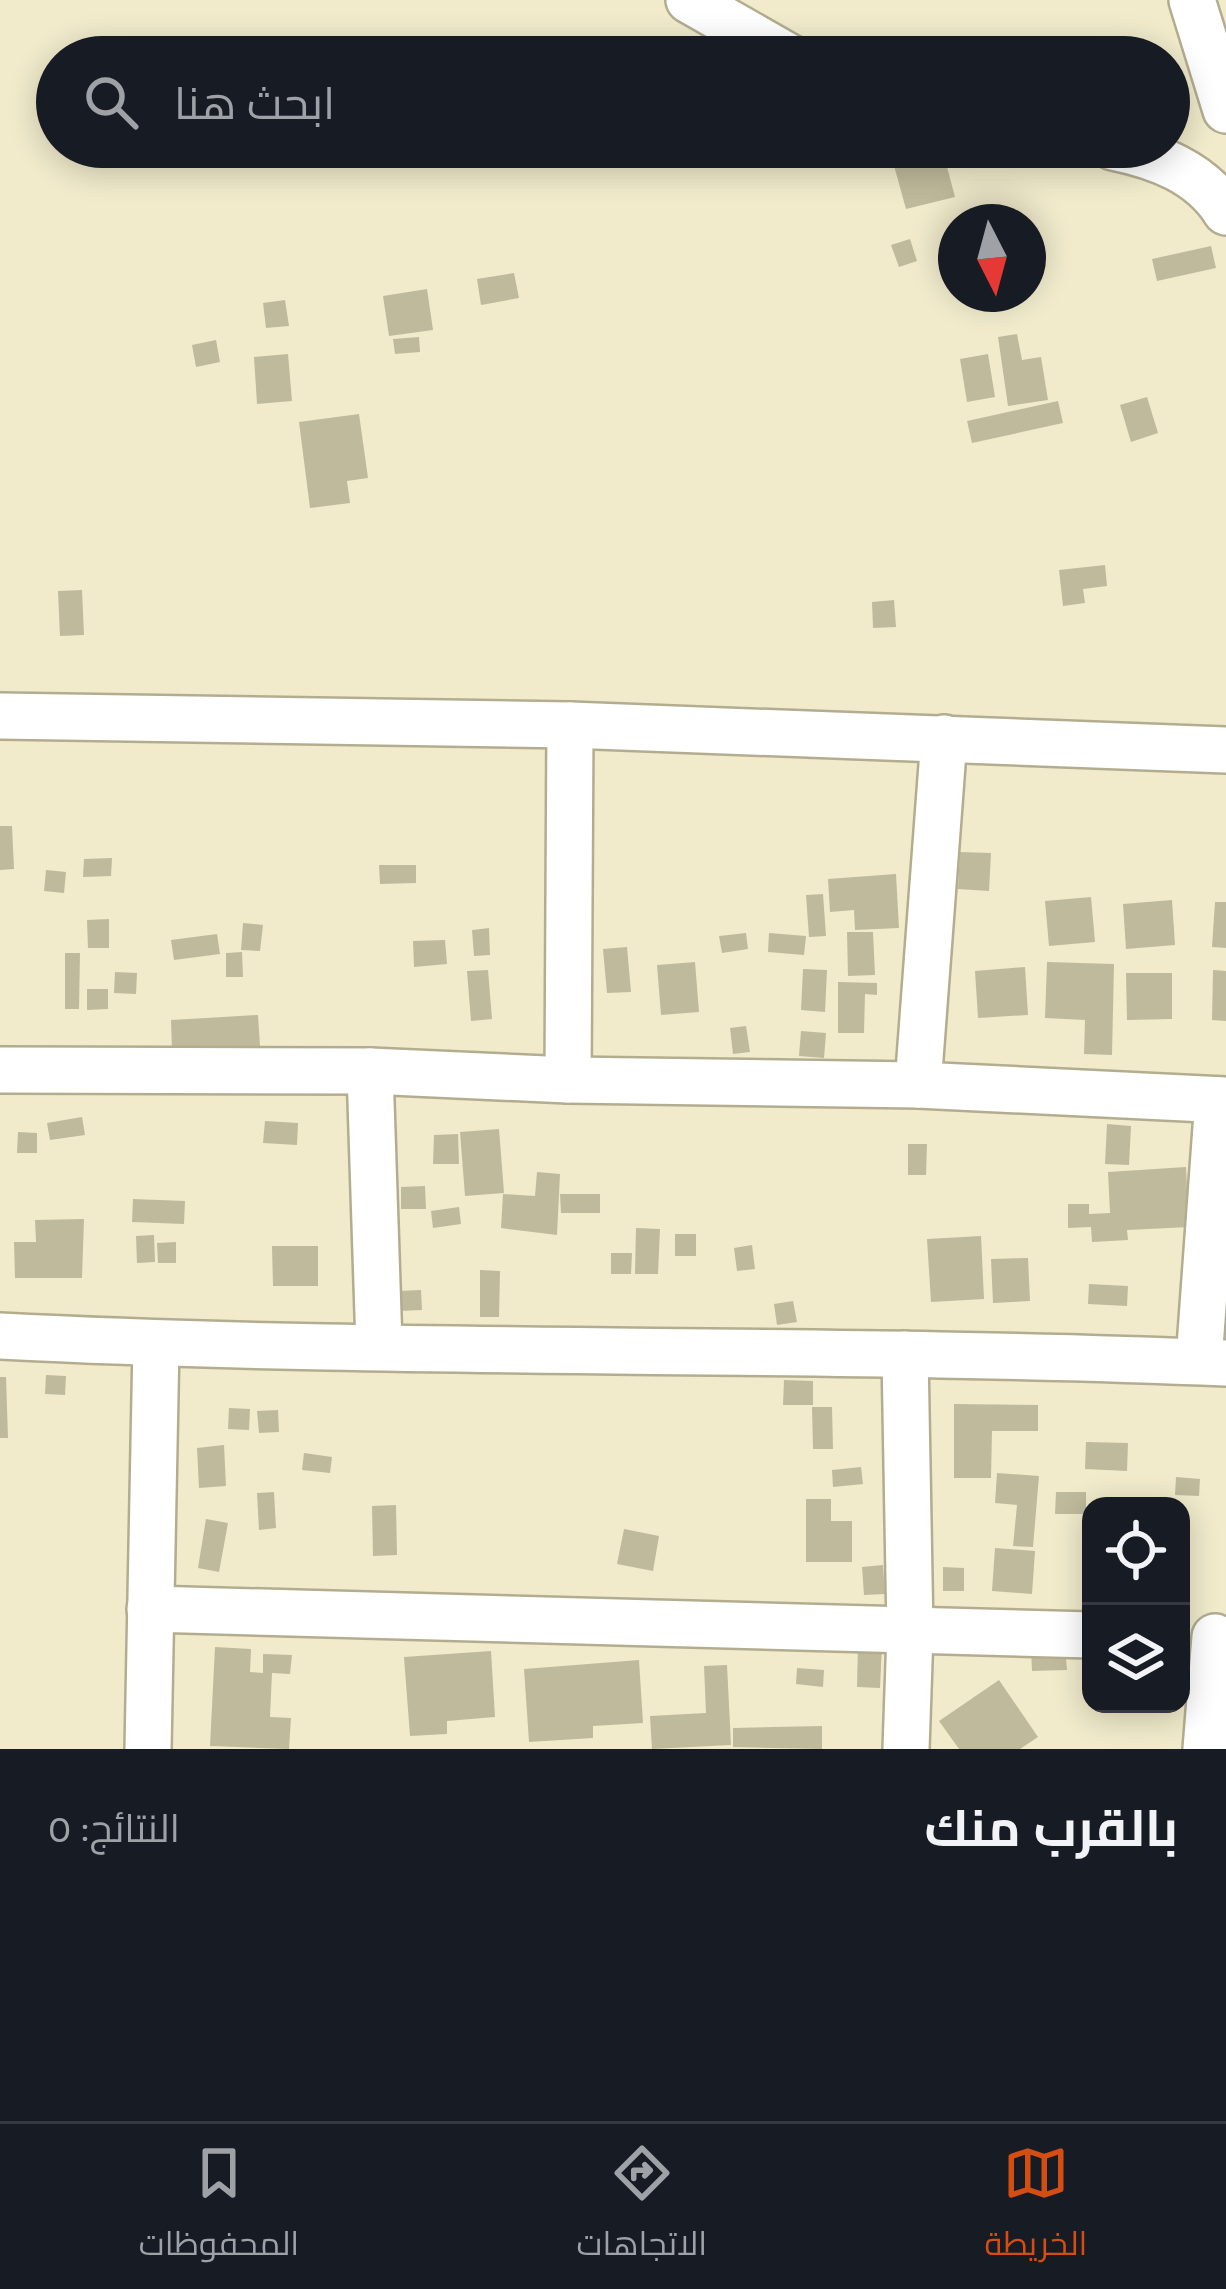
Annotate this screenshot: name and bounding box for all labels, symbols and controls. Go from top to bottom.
search box [36,36,1190,168]
icon: search [78,69,144,135]
text: ابحث هنا [174,78,335,130]
north arrow [938,204,1046,312]
map controls [1082,1497,1190,1713]
button: locate [1082,1497,1190,1605]
button: layers [1082,1605,1190,1713]
text: بالقرب منك [925,1799,1178,1859]
text: النتائج: 0 [48,1806,180,1852]
tab: المحفوظات [139,2140,299,2274]
tab: الاتجاهات [577,2140,707,2274]
tab: الخريطة [984,2140,1087,2274]

